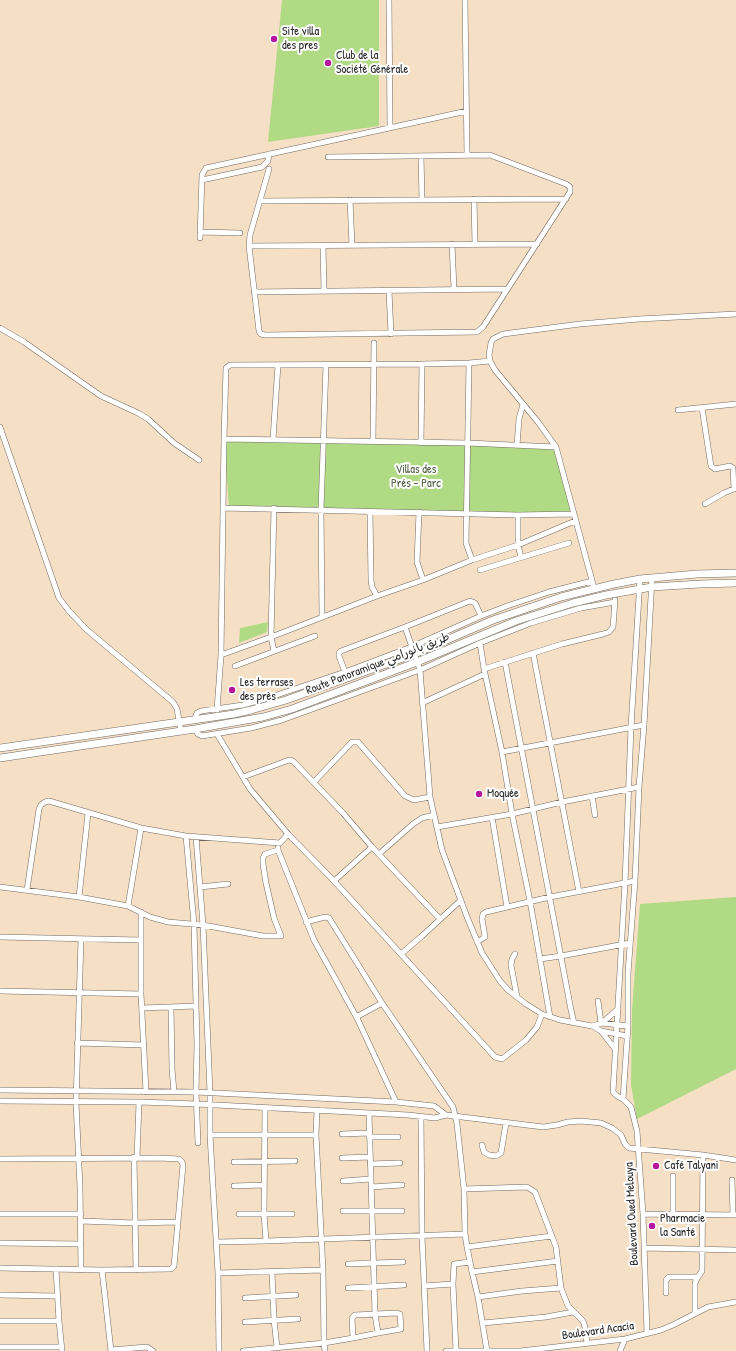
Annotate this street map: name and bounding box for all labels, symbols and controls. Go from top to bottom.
place label: Site villa des pres [282,25,319,53]
marker: Site villa des pres [269,34,279,44]
place label: Club de la Société Générale [336,49,408,77]
marker: Club de la Société Générale [323,58,333,68]
park label: Villas des Prés - Parc [391,463,441,491]
street label: Route Panoramique طريق بانورامي [304,630,452,698]
place label: Les terrases des près [240,676,293,704]
marker: Les terrases des près [227,685,237,695]
place label: Moquée [487,787,519,801]
marker: Moquée [474,789,484,799]
place label: Café Talyani [664,1159,719,1173]
marker: Café Talyani [651,1161,661,1171]
street label: Boulevard Oued Melouya [622,1162,642,1266]
place label: Pharmacie la Santé [660,1212,705,1240]
marker: Pharmacie la Santé [647,1221,657,1231]
street label: Boulevard Acacia [561,1319,635,1343]

